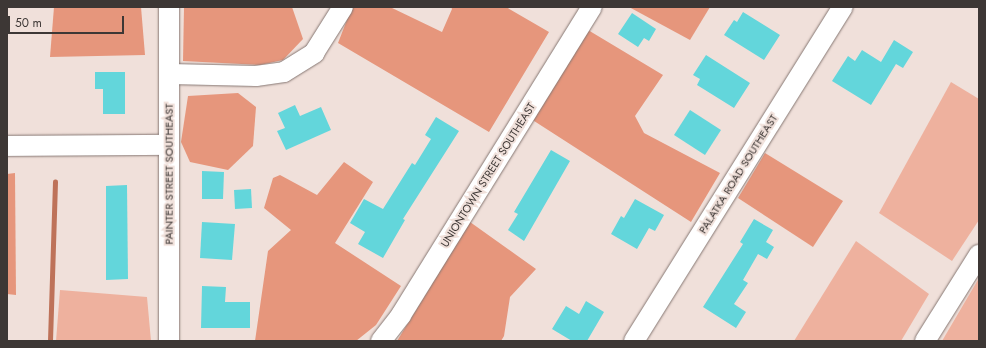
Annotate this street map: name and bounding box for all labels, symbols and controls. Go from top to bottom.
scale bar [10,8,126,34]
text: 50 m [15,14,42,32]
street label: UNIONTOWN STREET SOUTHEAST [438,100,538,250]
street label: PAINTER STREET SOUTHEAST [162,103,176,245]
street label: PALATKA ROAD SOUTHEAST [696,112,780,236]

